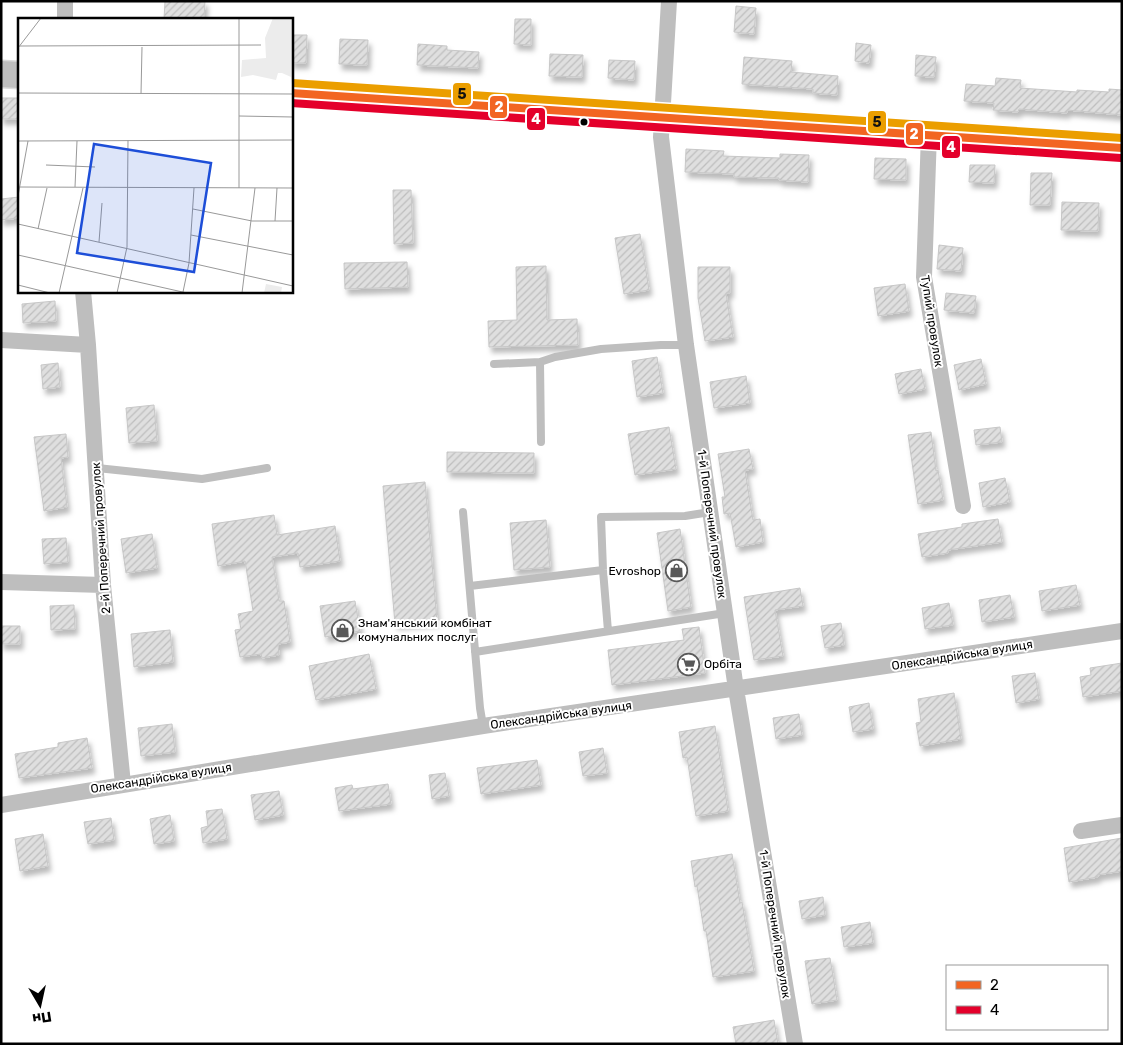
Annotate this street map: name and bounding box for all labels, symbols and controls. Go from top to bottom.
inset map [18,18,292,292]
line badge: 5 [452,82,472,106]
text: 5 [457,86,467,103]
line badge: 2 [489,95,508,119]
text: 2 [494,99,504,116]
line badge: 4 [526,107,546,131]
line badge: 5 [867,110,887,134]
text: 4 [531,111,541,128]
text: 5 [872,114,882,131]
unlabelled marker [579,117,589,127]
line badge: 2 [905,122,924,146]
text: 2 [909,126,919,143]
line badge: 4 [941,135,961,159]
text: 4 [946,139,956,156]
street label: Тупий провулок [918,274,946,368]
street label: 1-й Поперечний провулок [695,449,729,600]
street label: 2-й Поперечний провулок [89,461,113,614]
shop icon: Evroshop [665,559,689,583]
place label: Evroshop [608,564,661,578]
place label: Знам'янський комбінат комунальних послуг [358,616,492,644]
shop icon: Знам'янський комбінат комунальних послуг [330,618,354,642]
street label: Олександрійська вулиця [890,637,1034,673]
supermarket icon: Орбіта [676,652,700,676]
place label: Орбіта [704,657,742,671]
street label: Олександрійська вулиця [489,698,633,732]
street label: Олександрійська вулиця [89,760,233,796]
street label: 1-й Поперечний провулок [756,849,794,1000]
legend [946,965,1108,1030]
text: 2 [990,976,999,994]
north arrow [15,980,65,1030]
text: 4 [990,1001,999,1019]
text: Пн [31,1007,53,1027]

